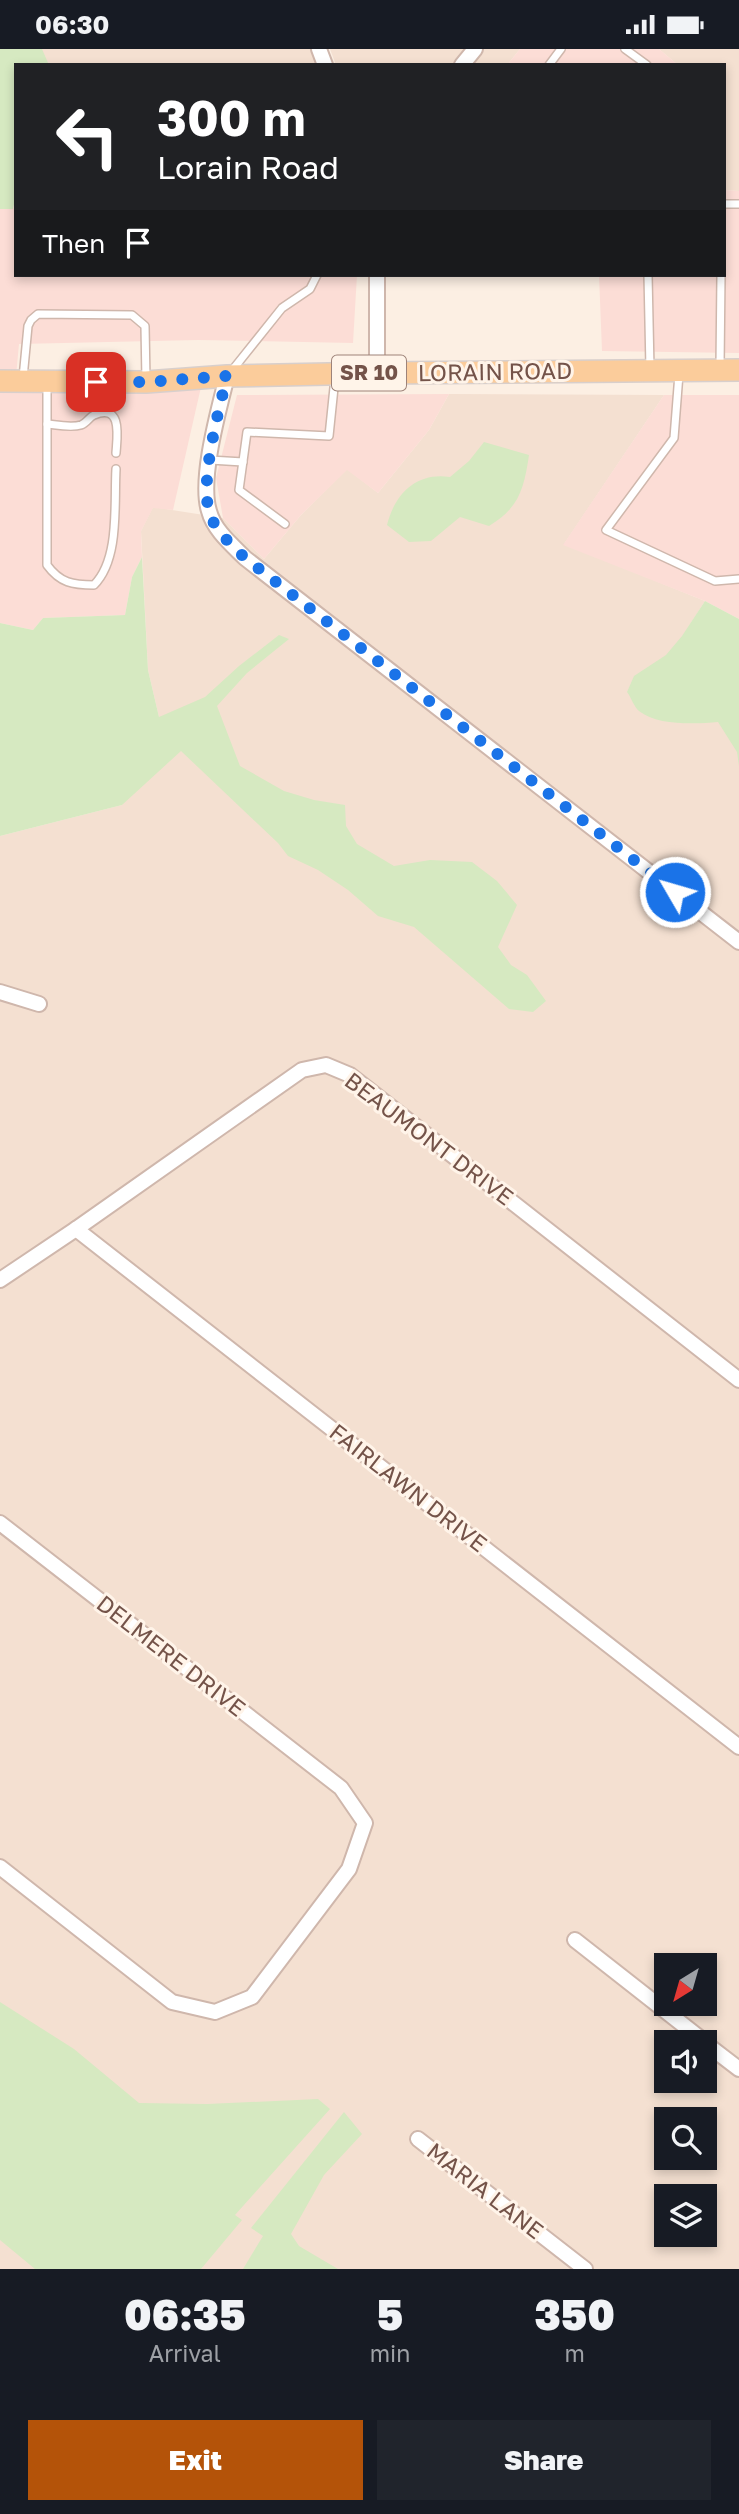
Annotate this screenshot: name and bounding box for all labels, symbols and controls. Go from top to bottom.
text: 06:30 [35,9,110,40]
text: 300 m [157,88,306,147]
icon: left [42,91,133,182]
text: Lorain Road [157,148,339,186]
icon: arrive [119,224,157,262]
text: Then [42,228,105,259]
pin [66,352,126,412]
road number: SR 10 [332,355,406,391]
street label: LORAIN ROAD [418,356,572,386]
icon: arrive [77,363,115,401]
position arrow [638,855,712,929]
street label: BEAUMONT DRIVE [340,1066,519,1211]
street label: FAIRLAWN DRIVE [324,1417,493,1557]
street label: DELMERE DRIVE [92,1589,252,1722]
north arrow [654,1953,718,2016]
map controls [654,1953,717,2247]
button: sound [654,2030,717,2093]
button: search [654,2107,717,2170]
street label: MARIA LANE [422,2136,549,2244]
button: layers [654,2184,717,2247]
text: 06:35 [124,2289,246,2339]
text: 5 [377,2289,403,2339]
text: 350 [534,2289,615,2339]
text: Arrival [149,2339,221,2367]
text: min [370,2339,410,2367]
text: m [565,2339,585,2367]
button: Exit [28,2420,363,2500]
button: Share [377,2420,711,2500]

